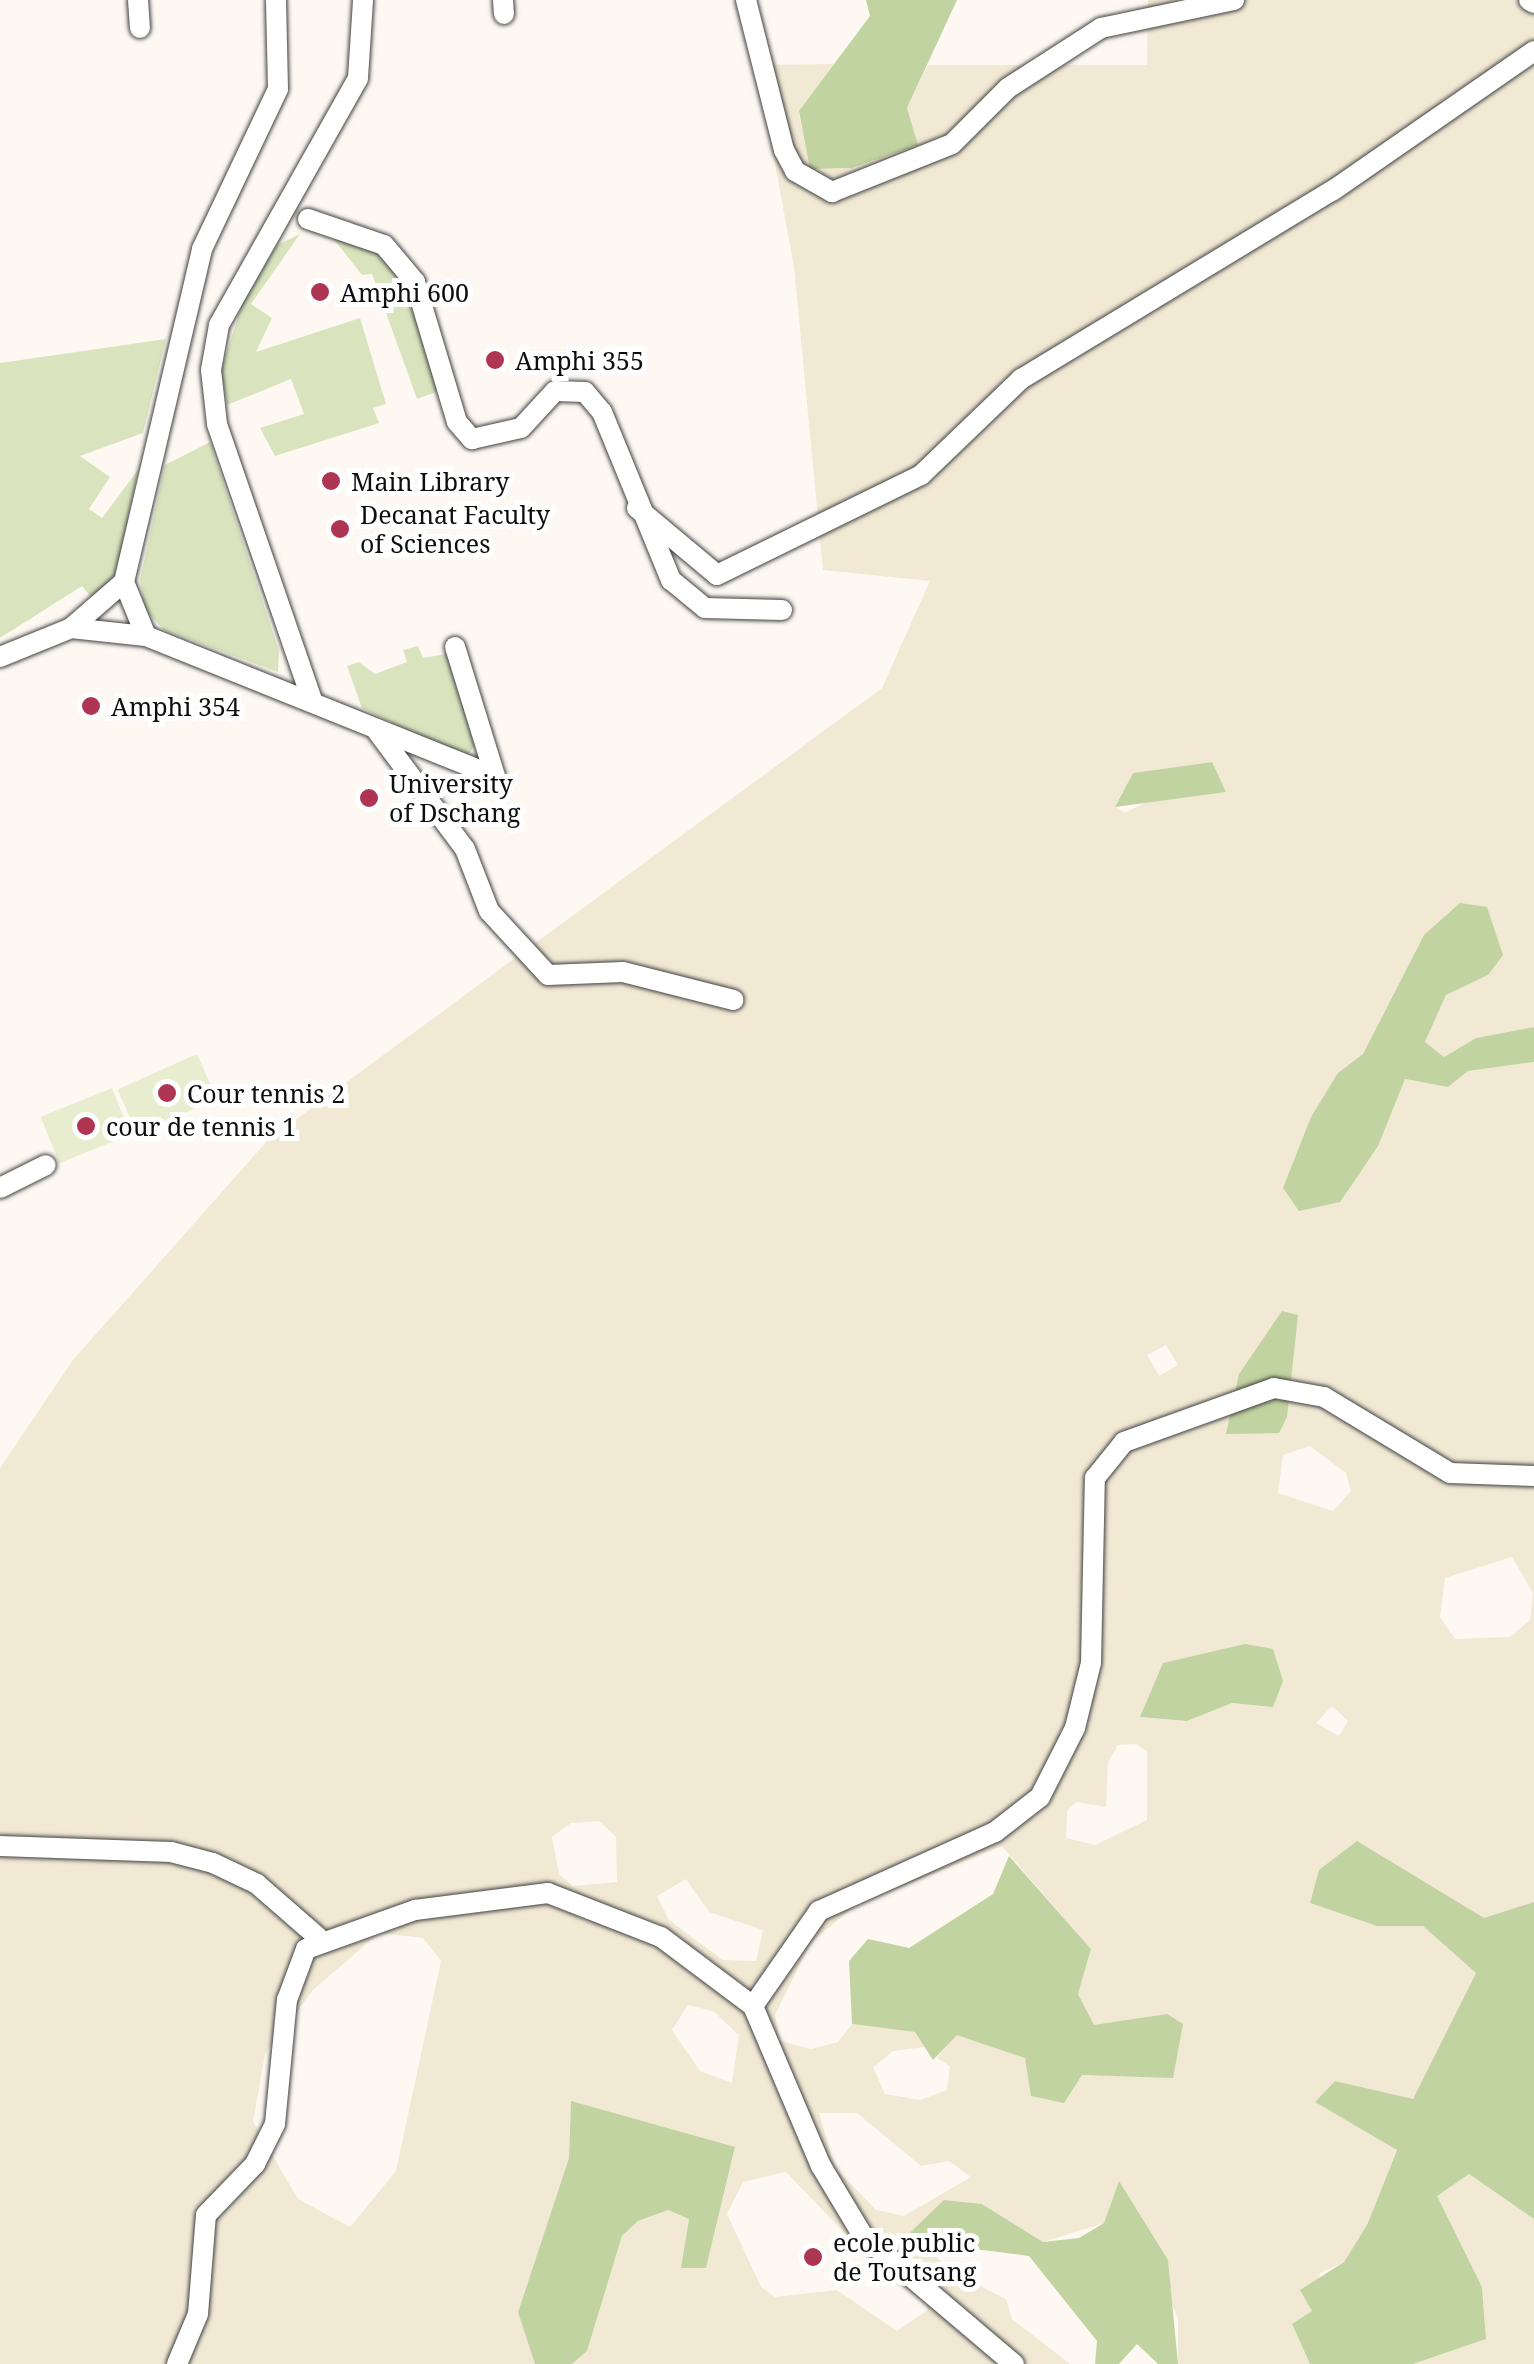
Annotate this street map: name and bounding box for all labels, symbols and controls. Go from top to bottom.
place label: Amphi 600 [340,277,469,307]
marker: Amphi 600 [309,281,331,303]
place label: Amphi 355 [515,345,644,375]
marker: Amphi 355 [484,349,506,371]
place label: Main Library [351,466,509,496]
marker: Main Library [320,470,342,492]
place label: Decanat Faculty of Sciences [360,500,550,559]
marker: Decanat Faculty of Sciences [329,518,351,540]
place label: Amphi 354 [111,691,240,721]
marker: Amphi 354 [80,695,102,717]
place label: University of Dschang [389,769,520,828]
marker: University of Dschang [358,787,380,809]
place label: Cour tennis 2 [187,1078,345,1108]
marker: Cour tennis 2 [156,1082,178,1104]
place label: cour de tennis 1 [106,1111,296,1141]
marker: cour de tennis 1 [75,1115,97,1137]
place label: ecole public de Toutsang [833,2228,976,2287]
marker: ecole public de Toutsang [802,2246,824,2268]

